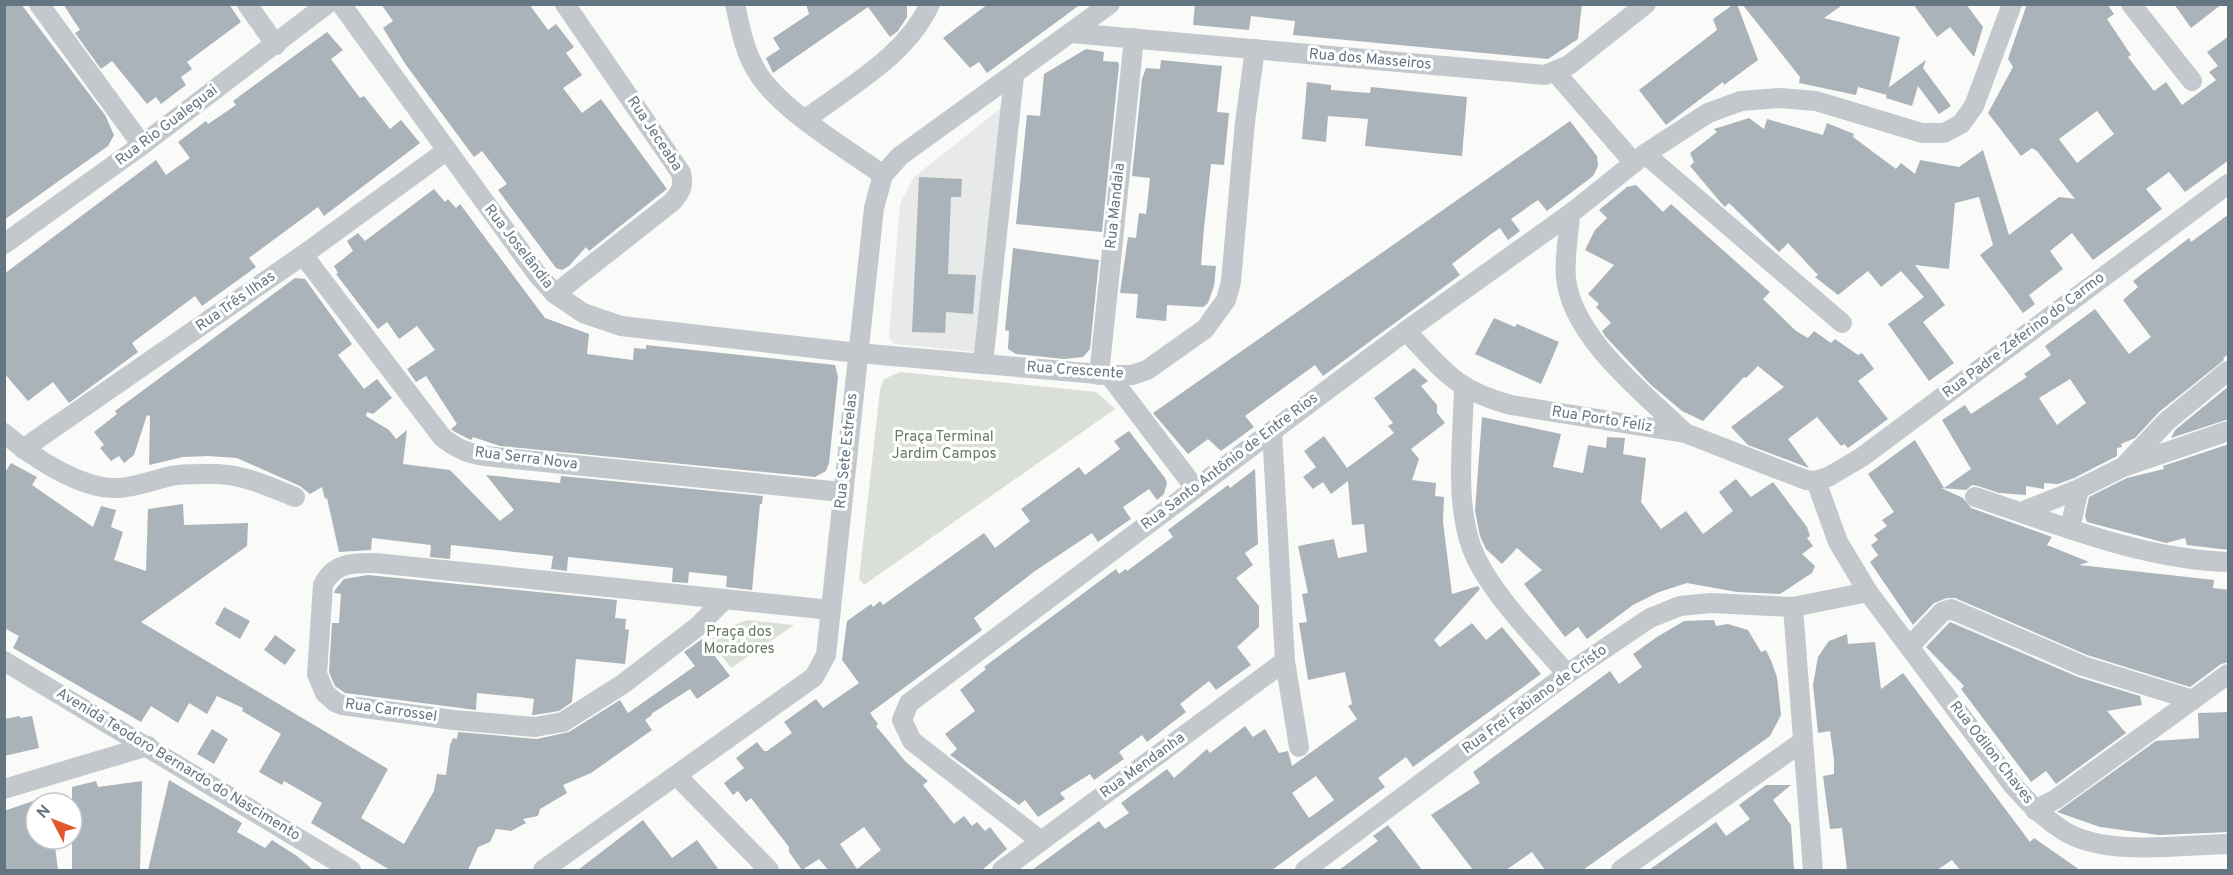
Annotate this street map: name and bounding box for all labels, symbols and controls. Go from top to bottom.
street label: Rua dos Masseiros [1308,45,1432,75]
street label: Rua Rio Gualeguai [112,81,222,171]
street label: Rua Jeceaba [622,93,686,175]
street label: Rua Mandala [1102,162,1130,250]
street label: Rua Joselândia [479,201,557,293]
street label: Rua Três Ilhas [193,268,279,336]
street label: Rua Padre Zeferino do Carmo [1939,269,2109,403]
street label: Rua Crescente [1026,358,1124,384]
street label: Rua Santo Antônio de Entre Rios [1138,389,1322,535]
street label: Rua Sete Estrelas [831,392,863,510]
street label: Rua Porto Feliz [1550,403,1654,437]
park label: Praça Terminal Jardim Campos [892,428,996,464]
street label: Rua Serra Nova [473,443,579,475]
park label: Praça dos Moradores [703,623,775,659]
street label: Rua Frei Fabiano de Cristo [1459,641,1611,759]
street label: Avenida Teodoro Bernardo do Nascimento [53,684,303,846]
street label: Rua Carrossel [344,695,438,727]
street label: Rua Odilon Chaves [1945,698,2037,808]
street label: Rua Mendanha [1097,729,1189,803]
north arrow [24,791,84,851]
text: N [33,801,56,823]

